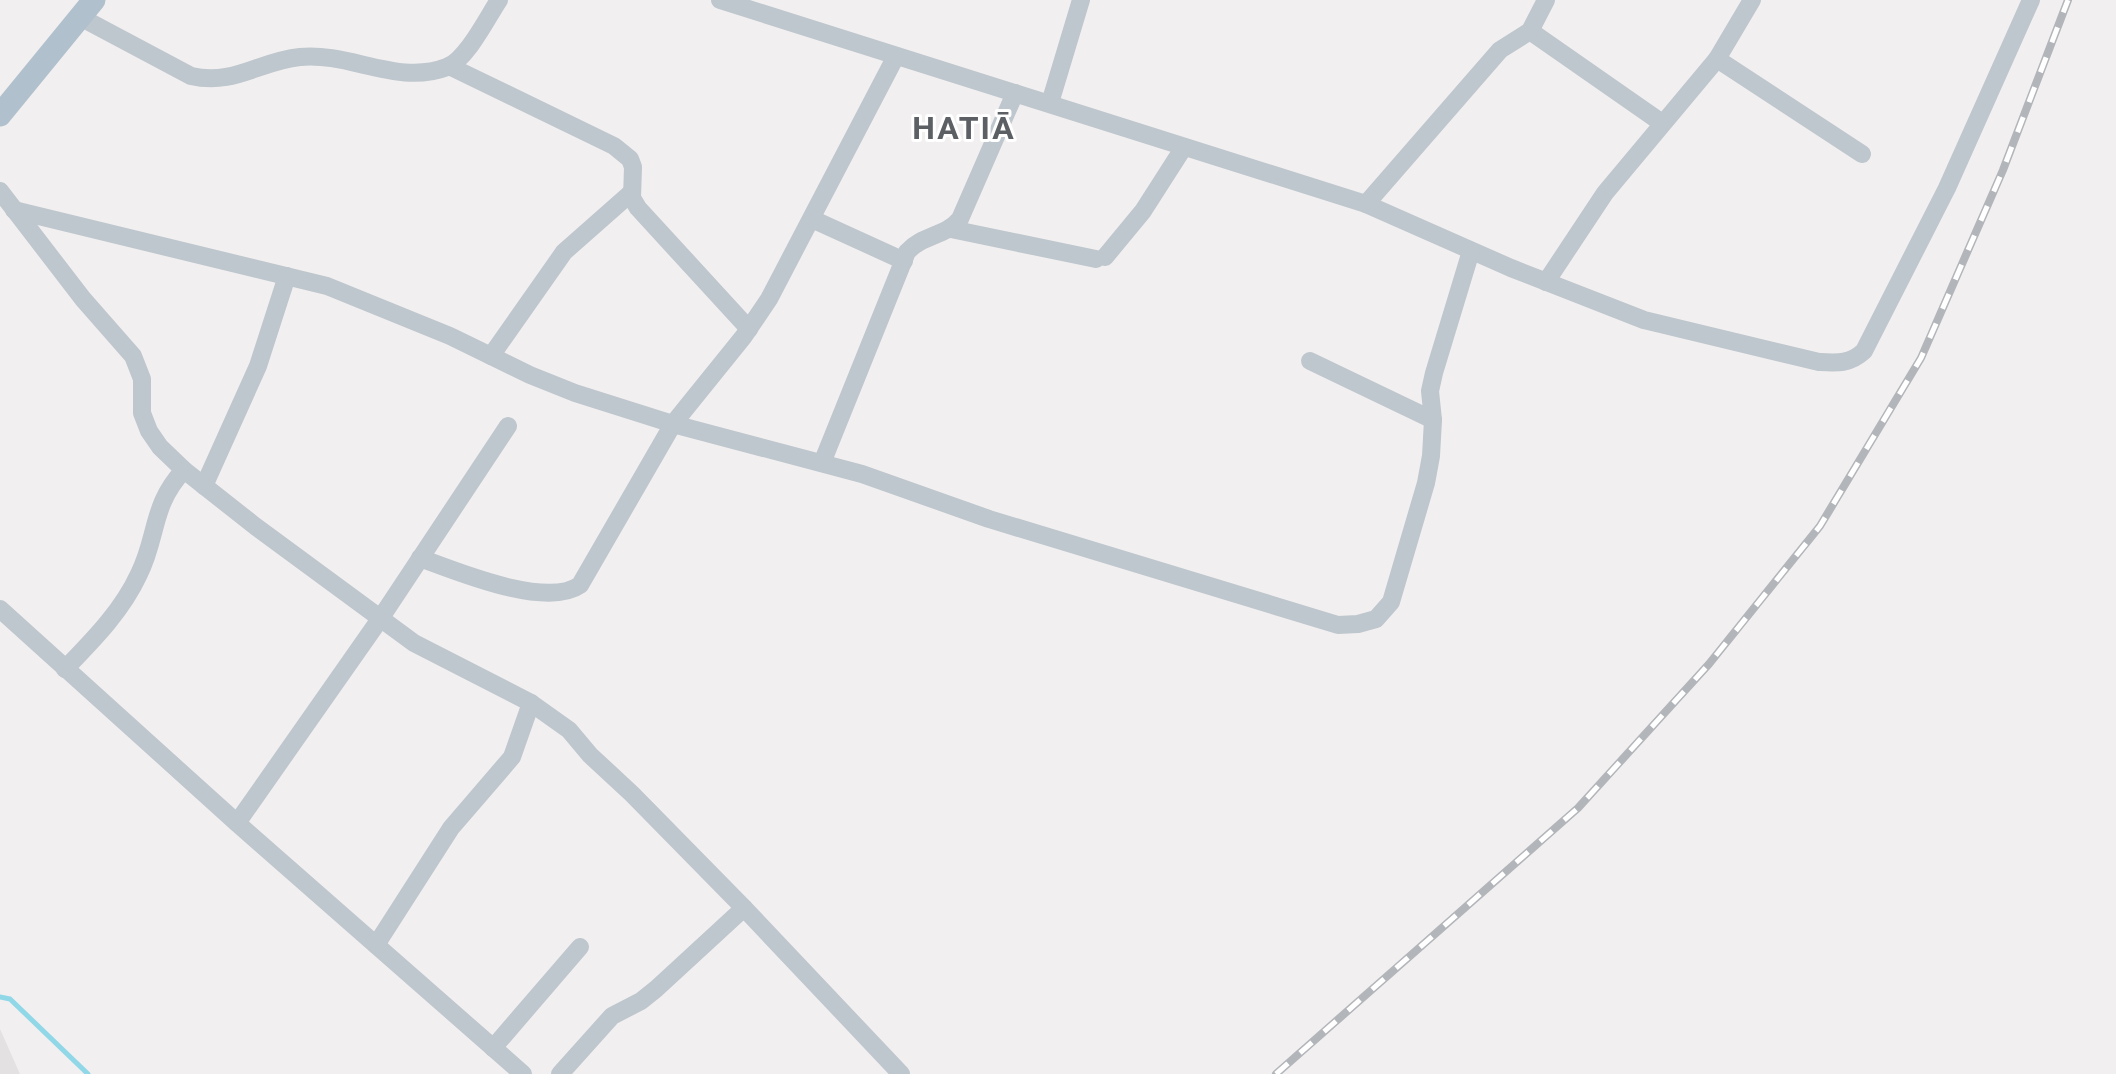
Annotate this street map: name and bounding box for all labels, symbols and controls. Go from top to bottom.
district label: HATIĀ [912,109,1016,147]

